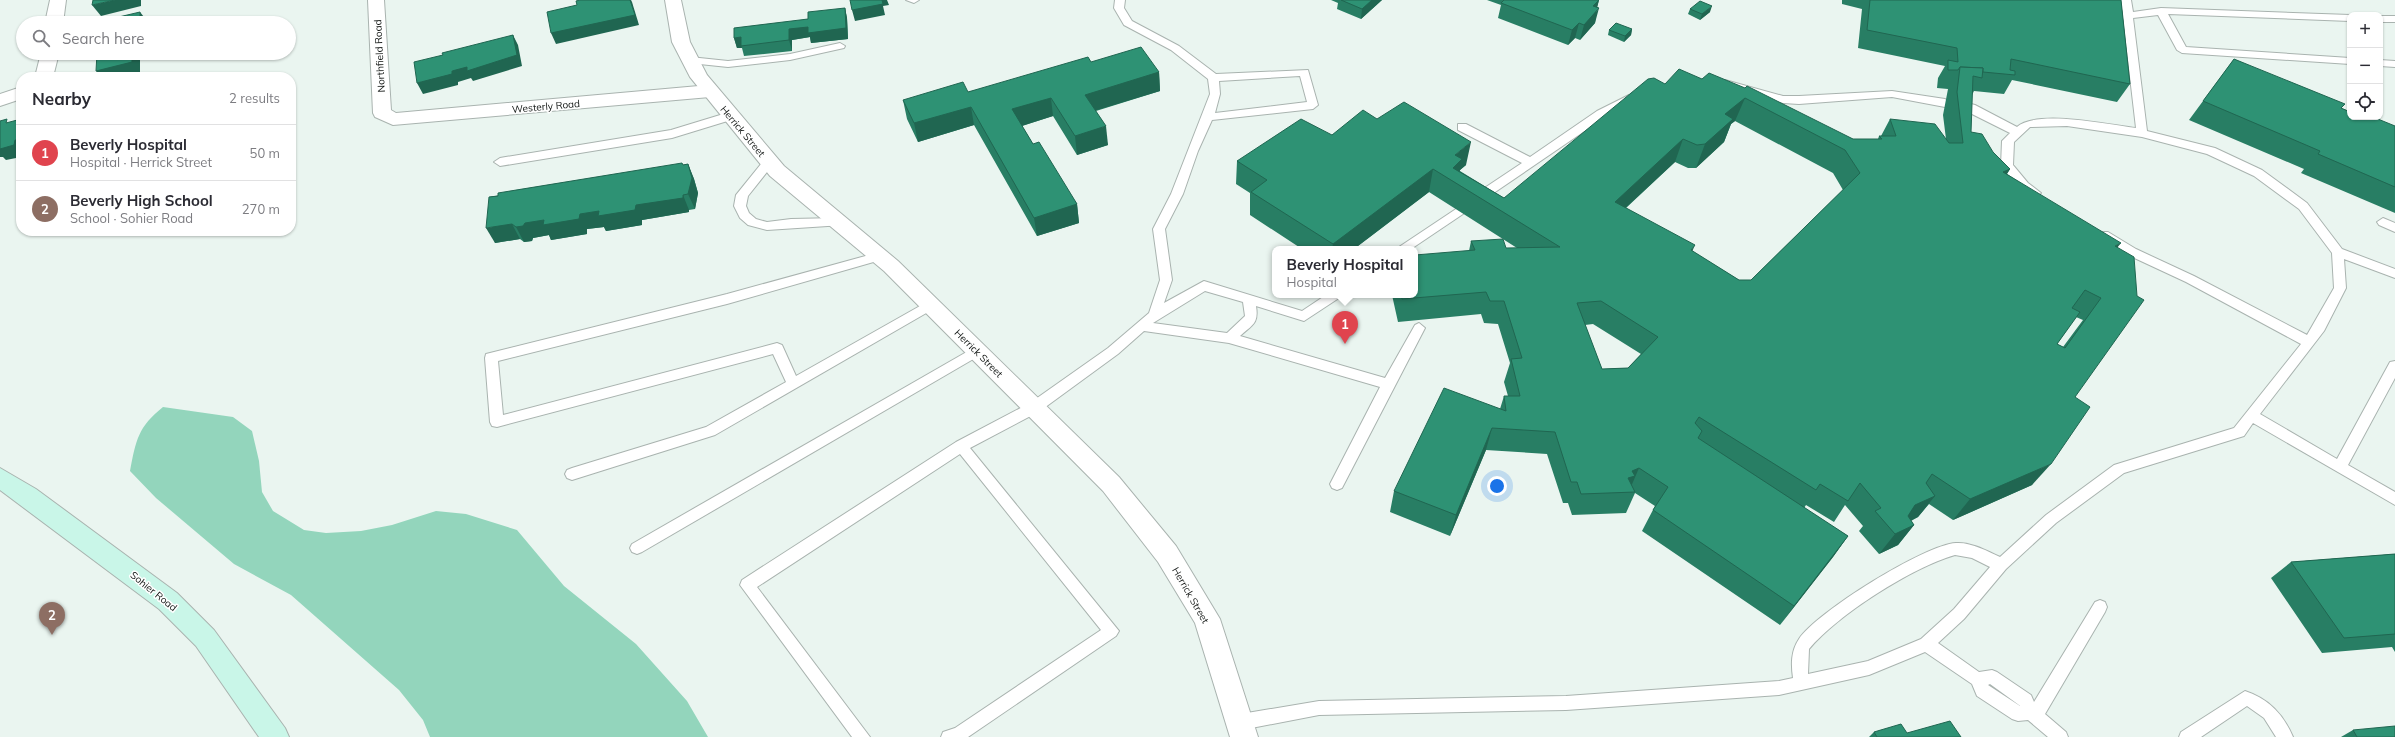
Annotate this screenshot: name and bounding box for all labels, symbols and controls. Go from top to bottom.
map controls [2347,12,2383,120]
button: + [2347,12,2383,48]
search box [16,16,296,60]
street label: Northfield Road [371,19,388,93]
icon: search [30,27,52,49]
text: Search here [62,29,144,48]
button: − [2347,48,2383,84]
button: locate [2347,84,2383,120]
text: Nearby [32,88,91,109]
text: 2 results [229,90,280,106]
street label: Westerly Road [511,97,581,116]
street label: Herrick Street [717,103,768,160]
text: Beverly Hospital [70,135,187,154]
text: 1 [41,145,49,161]
text: 50 m [250,145,280,161]
text: Hospital · Herrick Street [70,154,212,170]
text: Beverly High School [70,191,213,210]
text: 2 [41,201,49,217]
text: 270 m [242,201,280,217]
text: School · Sohier Road [70,210,193,226]
popup [1272,246,1418,298]
text: Beverly Hospital [1287,255,1403,274]
text: Hospital [1287,274,1337,290]
pin: 1 [1332,311,1358,344]
street label: Herrick Street [952,326,1006,381]
your location [1487,476,1507,496]
street label: Herrick Street [1169,565,1212,626]
street label: Sohier Road [128,569,180,614]
pin: 2 [39,602,65,635]

